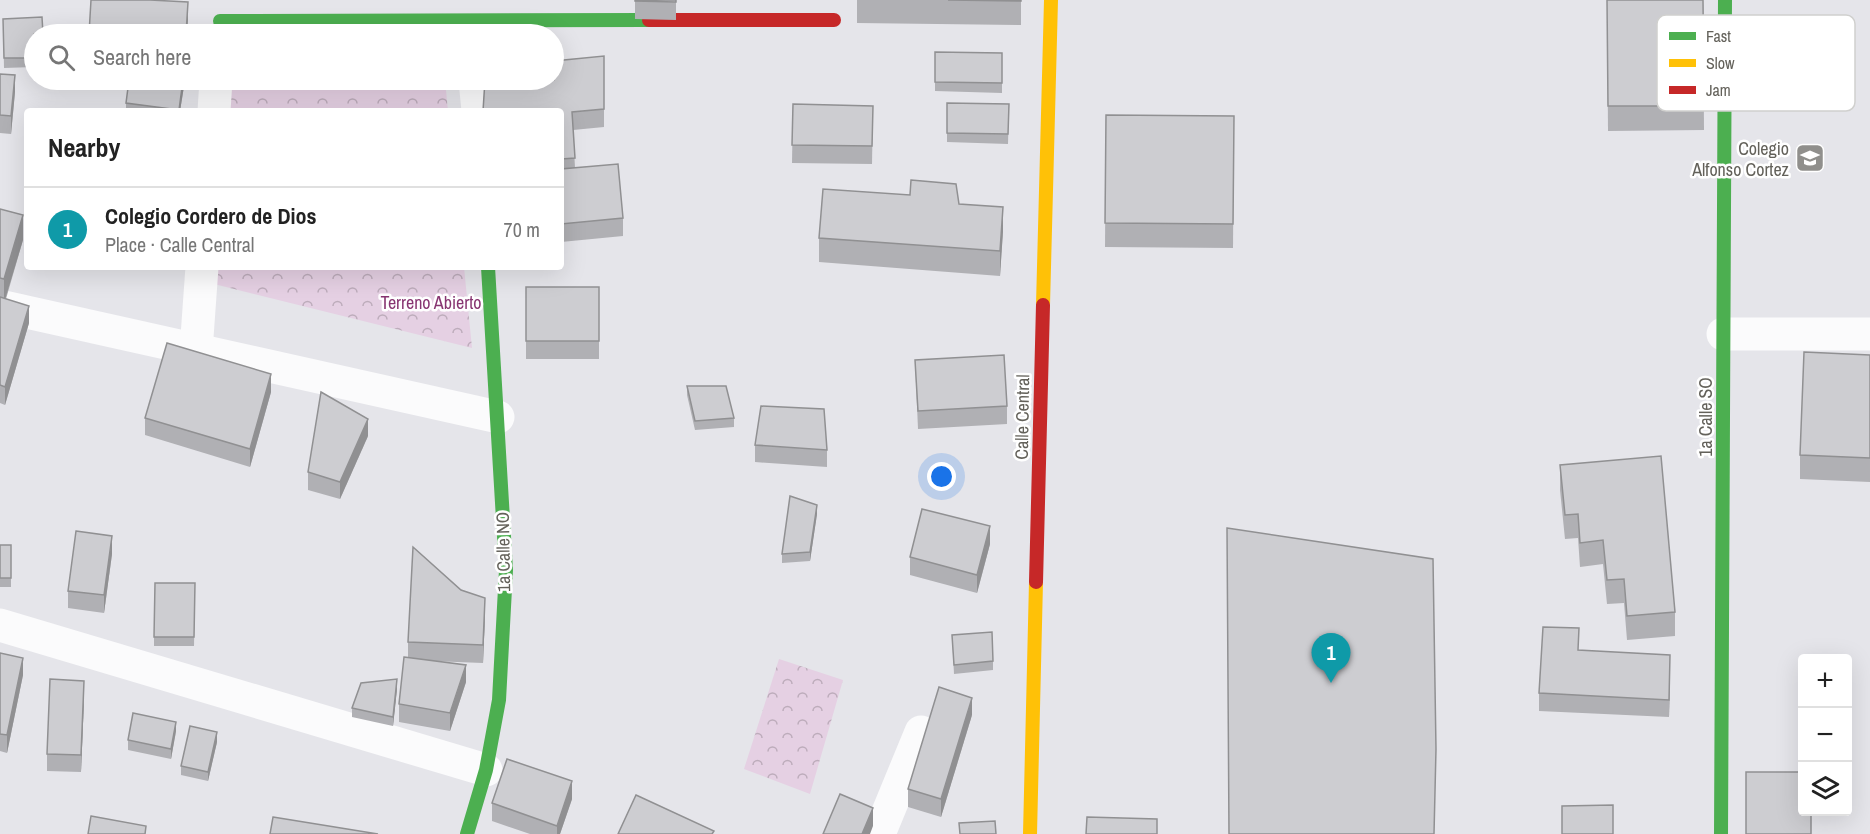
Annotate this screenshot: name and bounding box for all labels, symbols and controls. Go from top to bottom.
legend [1657,15,1855,111]
search box [24,24,564,90]
text: Fast [1706,25,1731,47]
icon: search [45,41,78,74]
text: Search here [93,42,191,72]
text: Slow [1706,52,1735,74]
text: Jam [1706,79,1731,101]
text: Nearby [48,130,120,165]
place label: Colegio Alfonso Cortez [1691,136,1789,182]
school or university icon: Colegio Alfonso Cortez [1794,142,1826,174]
text: Colegio Cordero de Dios [105,201,317,231]
text: 1 [63,216,72,243]
text: 70 m [504,216,540,243]
text: Place · Calle Central [105,231,254,258]
park label: Terreno Abierto [381,290,481,315]
street label: Calle Central [1009,374,1035,460]
street label: 1a Calle SO [1693,377,1718,457]
your location [927,462,956,491]
street label: 1a Calle NO [490,512,516,592]
pin: 1 [1312,634,1350,683]
map controls [1798,654,1852,816]
button: + [1798,654,1852,708]
button: − [1798,708,1852,762]
button: layers [1798,762,1852,816]

